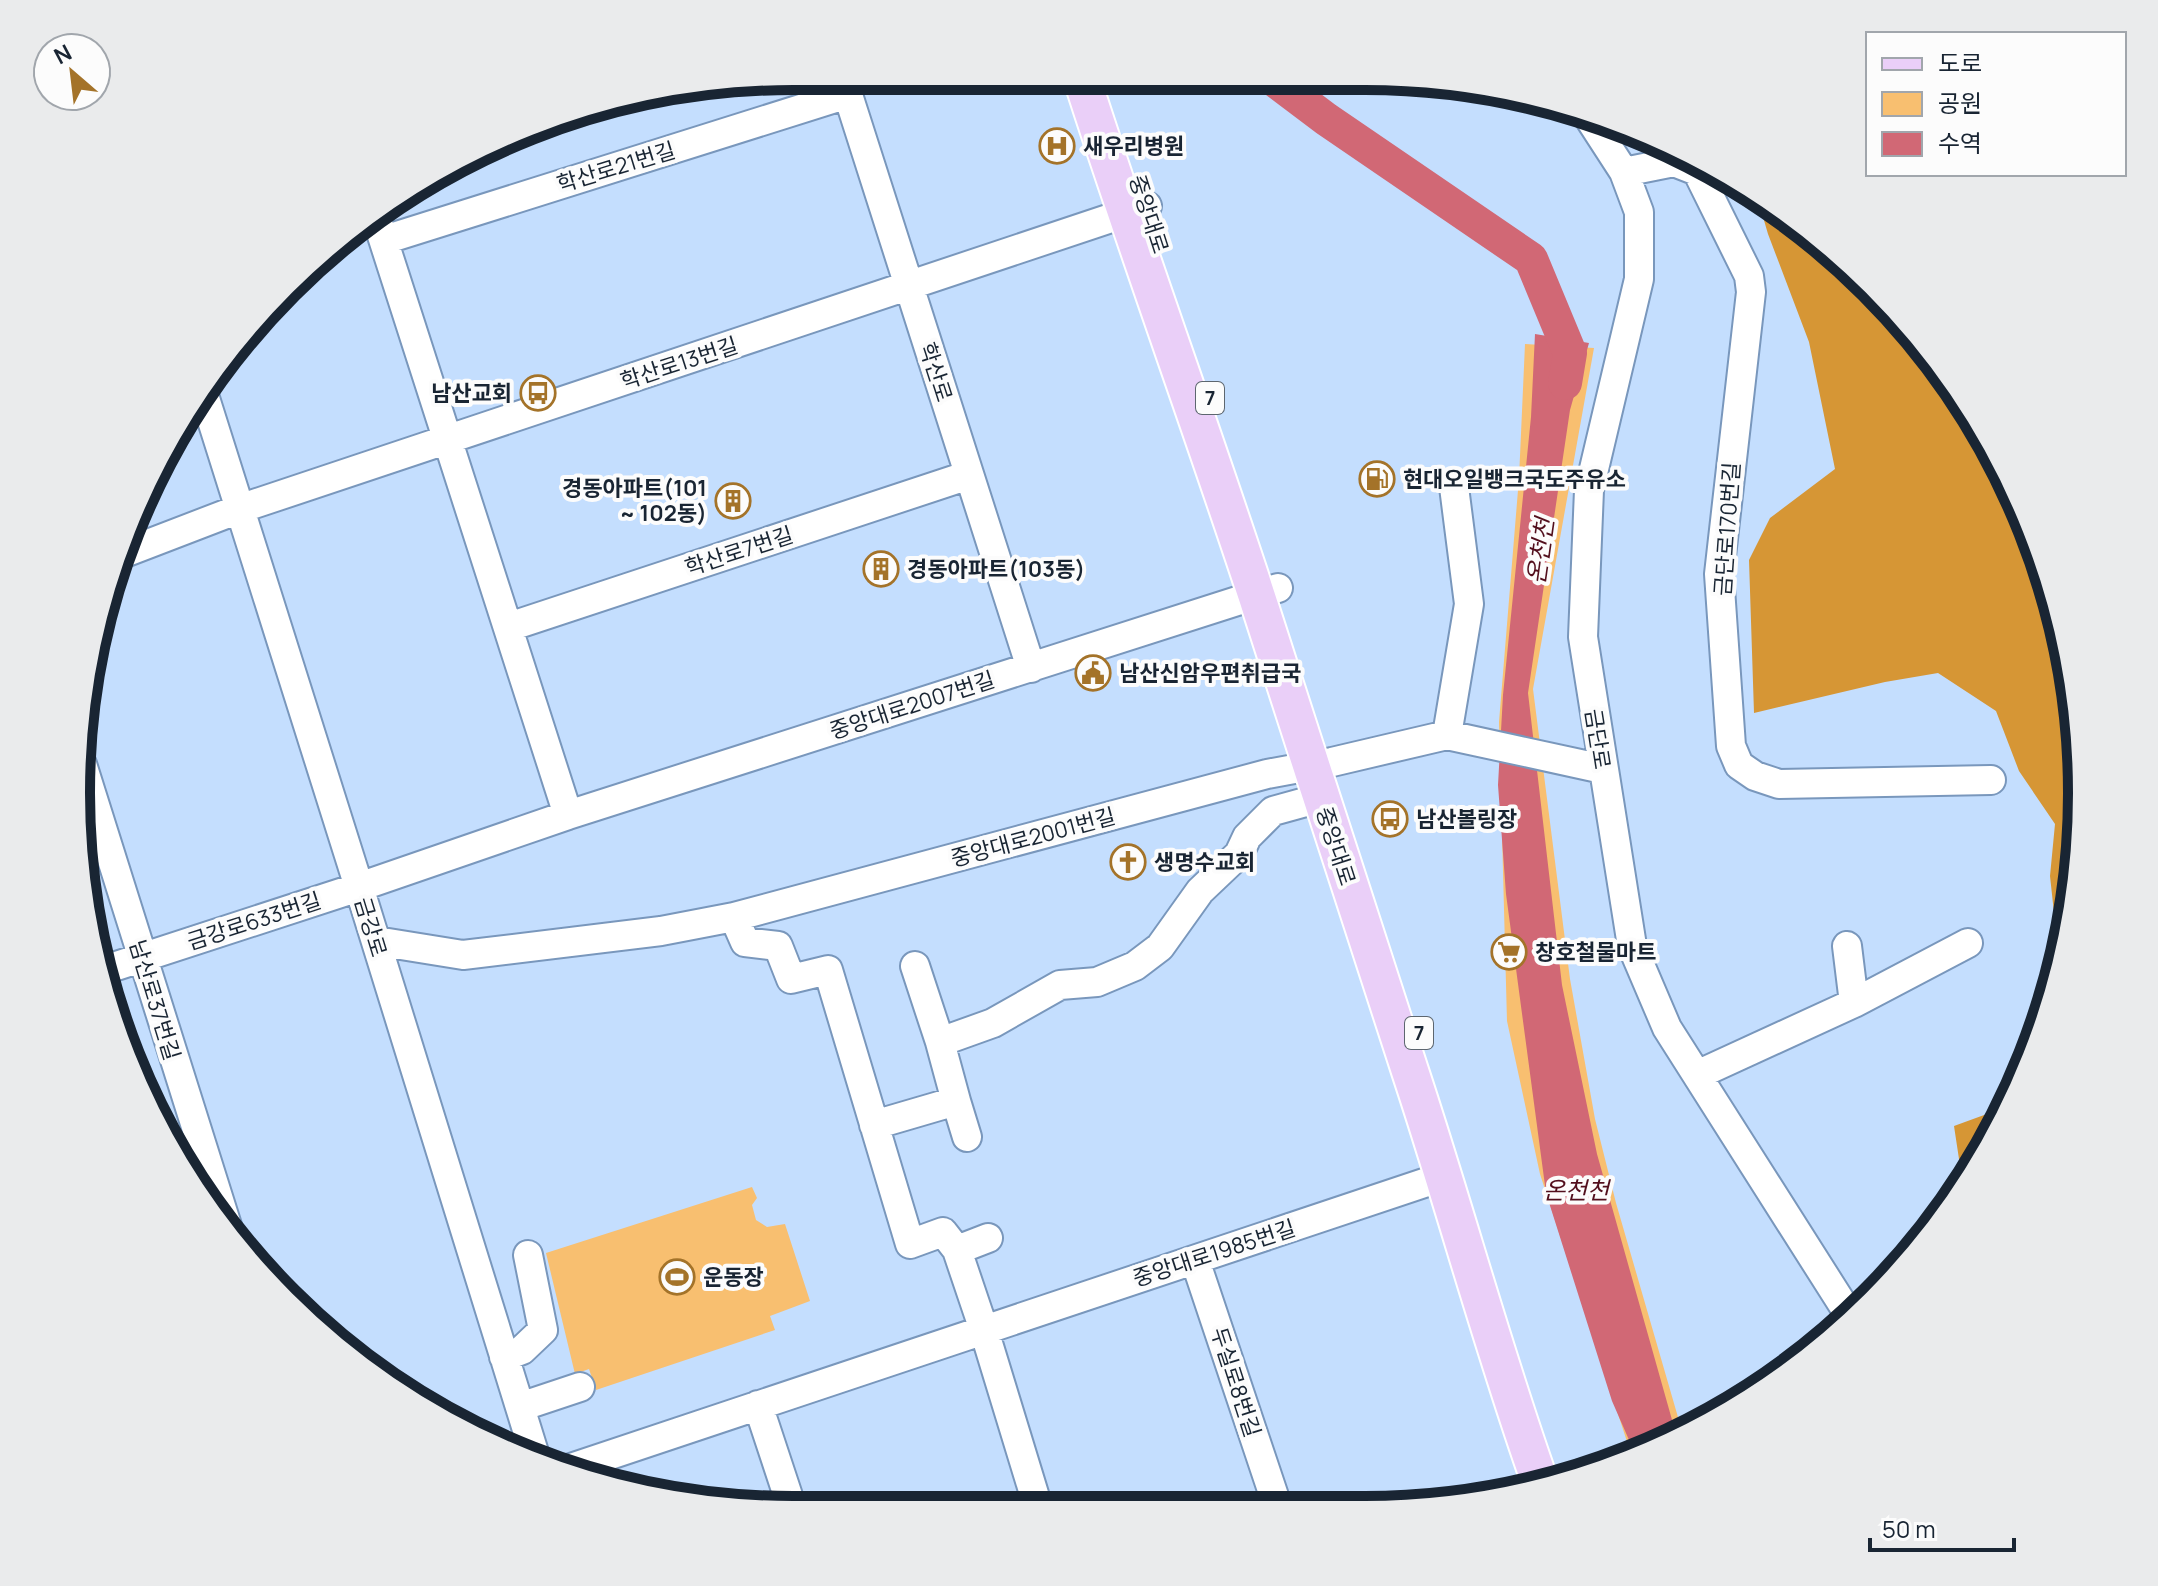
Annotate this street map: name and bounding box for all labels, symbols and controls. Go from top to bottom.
north arrow [32,32,112,112]
legend [1866,32,2126,176]
text: N [49,37,77,71]
text: 도로 [1938,46,1982,79]
text: 공원 [1938,86,1982,119]
text: 수역 [1938,126,1982,159]
hospital icon: 새우리병원 [1038,127,1076,165]
place label: 새우리병원 [1083,131,1184,161]
street label: 학산로21번길 [553,135,679,199]
street label: 중앙대로 [1122,171,1176,257]
street label: 학산로13번길 [616,330,742,396]
street label: 학산로 [912,338,960,406]
bus stop icon: 남산교회 [519,374,557,412]
place label: 남산교회 [431,378,512,408]
road number: 7 [1196,382,1224,414]
fuel station icon: 현대오일뱅크국도주유소 [1358,460,1396,498]
street label: 금단로170번길 [1707,461,1747,597]
place label: 현대오일뱅크국도주유소 [1403,464,1626,494]
place label: 경동아파트(101 ~ 102동) [562,473,707,528]
building icon: 경동아파트(101 ~ 102동) [714,482,752,520]
water label: 온천천 [1519,513,1561,586]
street label: 학산로7번길 [681,519,797,583]
building icon: 경동아파트(103동) [862,550,900,588]
place label: 경동아파트(103동) [907,554,1085,584]
public building icon: 남산신암우편취급국 [1074,654,1112,692]
place label: 남산신암우편취급국 [1119,658,1301,688]
street label: 중앙대로2007번길 [826,664,998,746]
street label: 금단로 [1578,707,1618,771]
bus stop icon: 남산볼링장 [1371,800,1409,838]
street label: 중앙대로2001번길 [947,801,1119,873]
street label: 중앙대로 [1309,803,1363,889]
place label: 남산볼링장 [1416,804,1517,834]
church icon: 생명수교회 [1109,843,1147,881]
place label: 생명수교회 [1154,847,1255,877]
street label: 금강로633번길 [183,885,325,957]
street label: 금강로 [348,894,394,960]
supermarket icon: 창호철물마트 [1490,933,1528,971]
street label: 남산로37번길 [122,936,188,1064]
place label: 창호철물마트 [1535,937,1656,967]
road number: 7 [1405,1017,1433,1049]
water label: 온천천 [1543,1173,1612,1206]
street label: 중앙대로1985번길 [1129,1213,1299,1293]
sports icon: 운동장 [658,1258,696,1296]
place label: 운동장 [703,1262,764,1292]
street label: 두실로8번길 [1204,1323,1268,1441]
scale bar [1870,1502,2014,1552]
text: 50 m [1882,1512,1936,1545]

